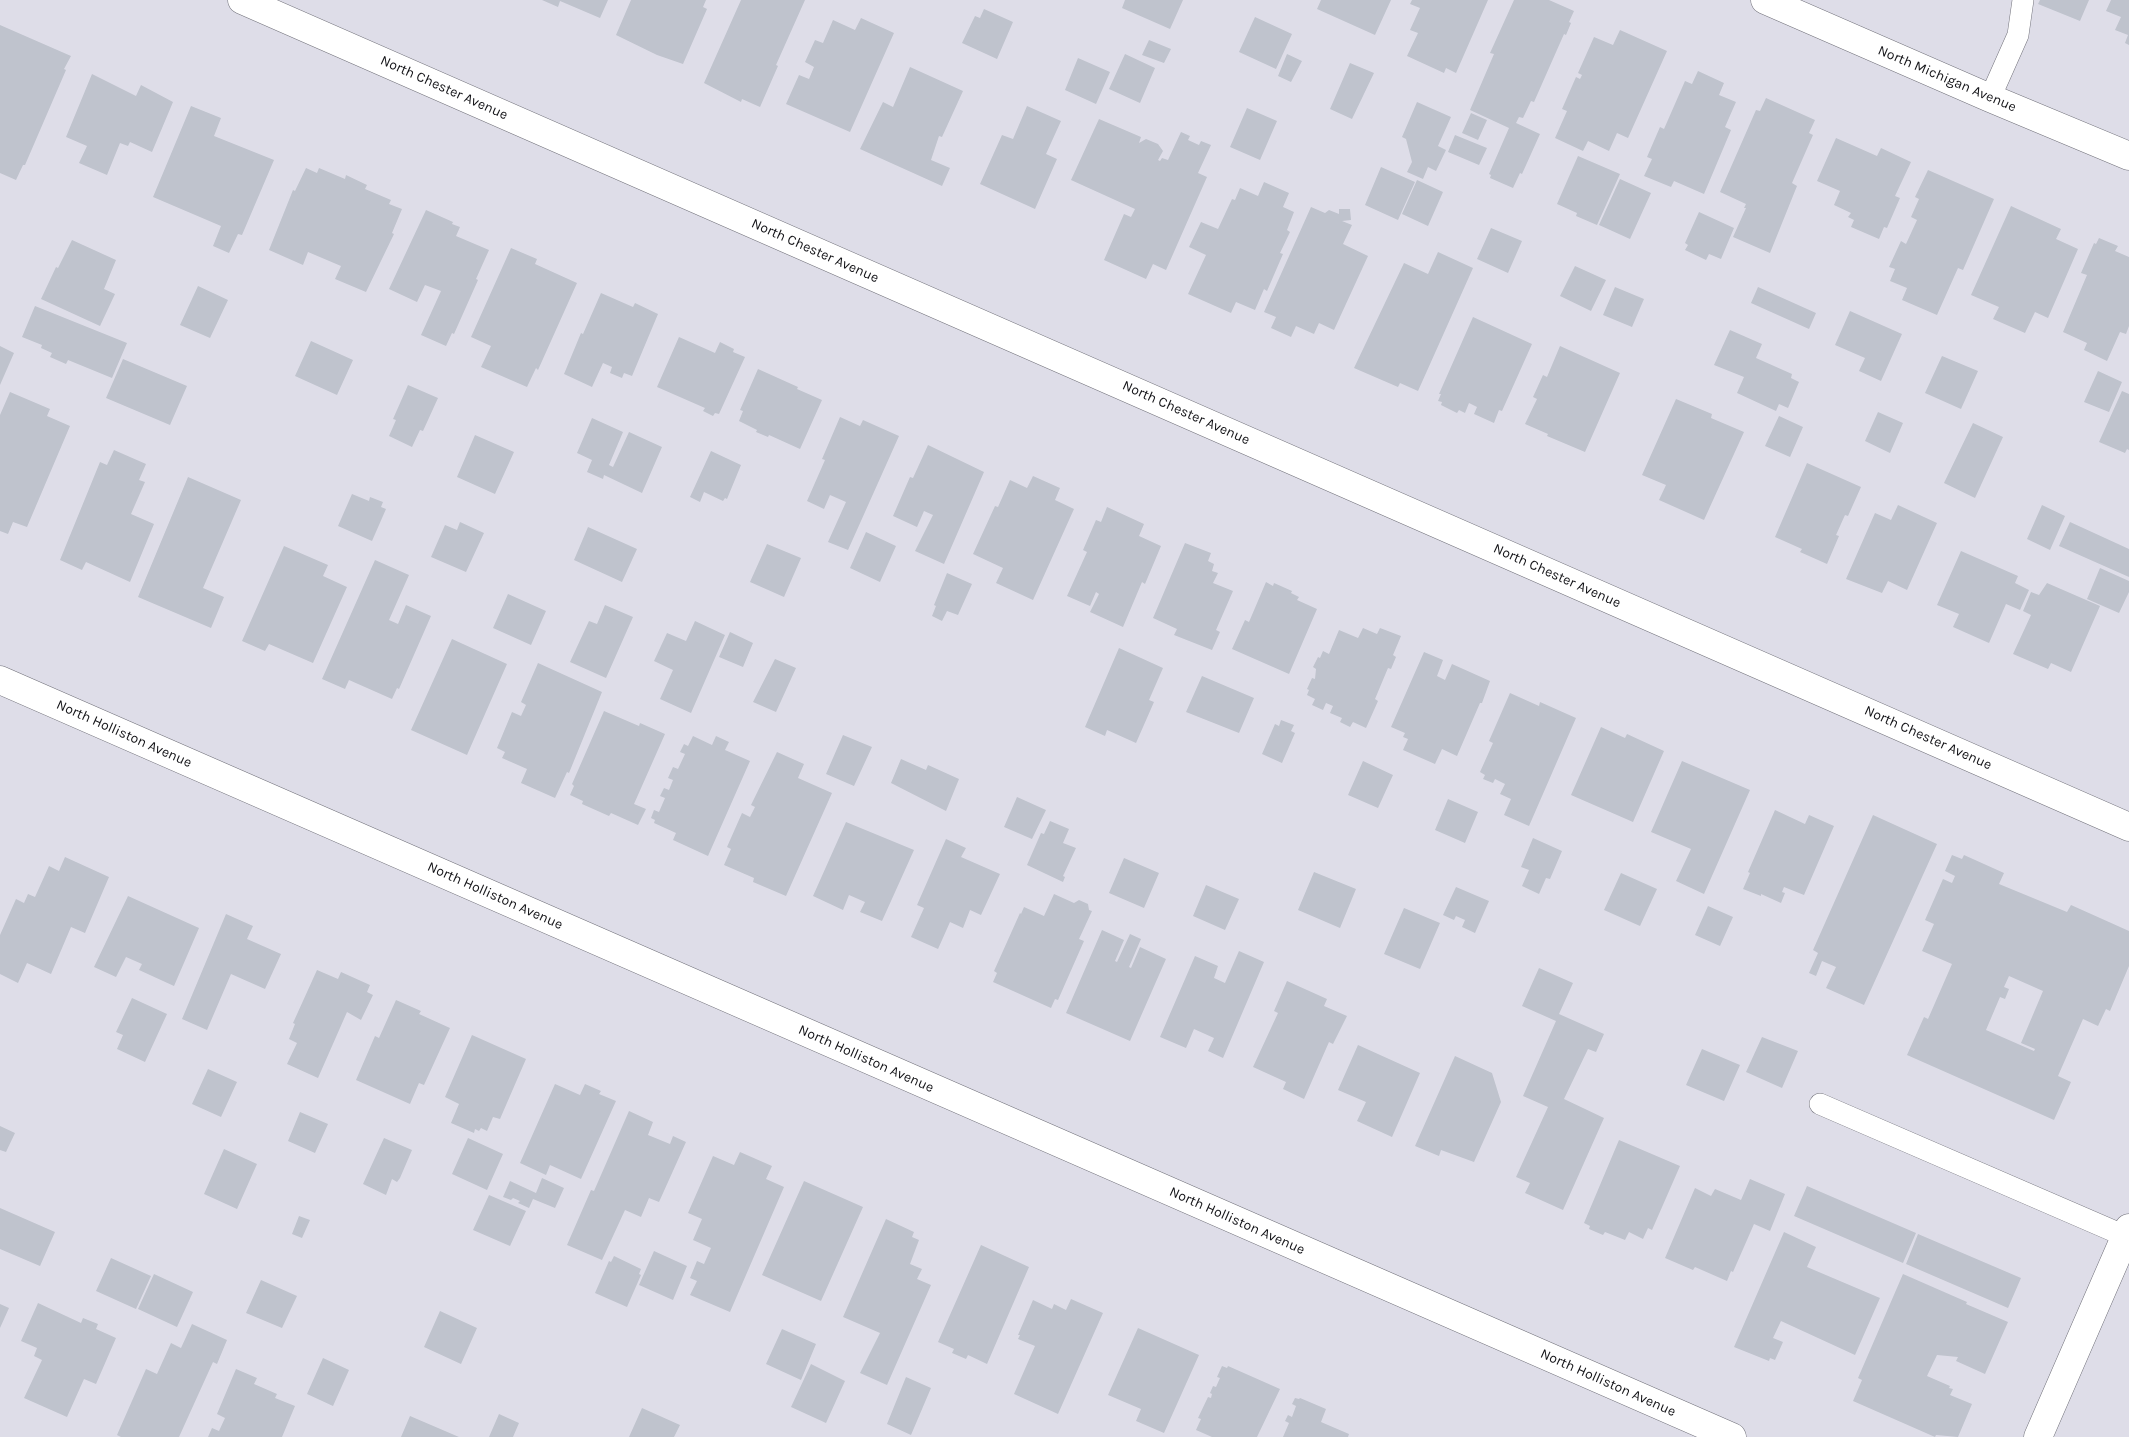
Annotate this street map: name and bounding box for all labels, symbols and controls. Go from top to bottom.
street label: North Michigan Avenue [1875,42,2019,116]
street label: North Chester Avenue [378,52,510,124]
street label: North Chester Avenue [749,215,881,287]
street label: North Chester Avenue [1120,377,1252,449]
street label: North Chester Avenue [1491,540,1623,612]
street label: North Holliston Avenue [54,697,194,771]
street label: North Chester Avenue [1862,702,1994,774]
street label: North Holliston Avenue [425,859,565,933]
street label: North Holliston Avenue [796,1022,936,1096]
street label: North Holliston Avenue [1167,1184,1307,1258]
street label: North Holliston Avenue [1538,1346,1678,1420]

